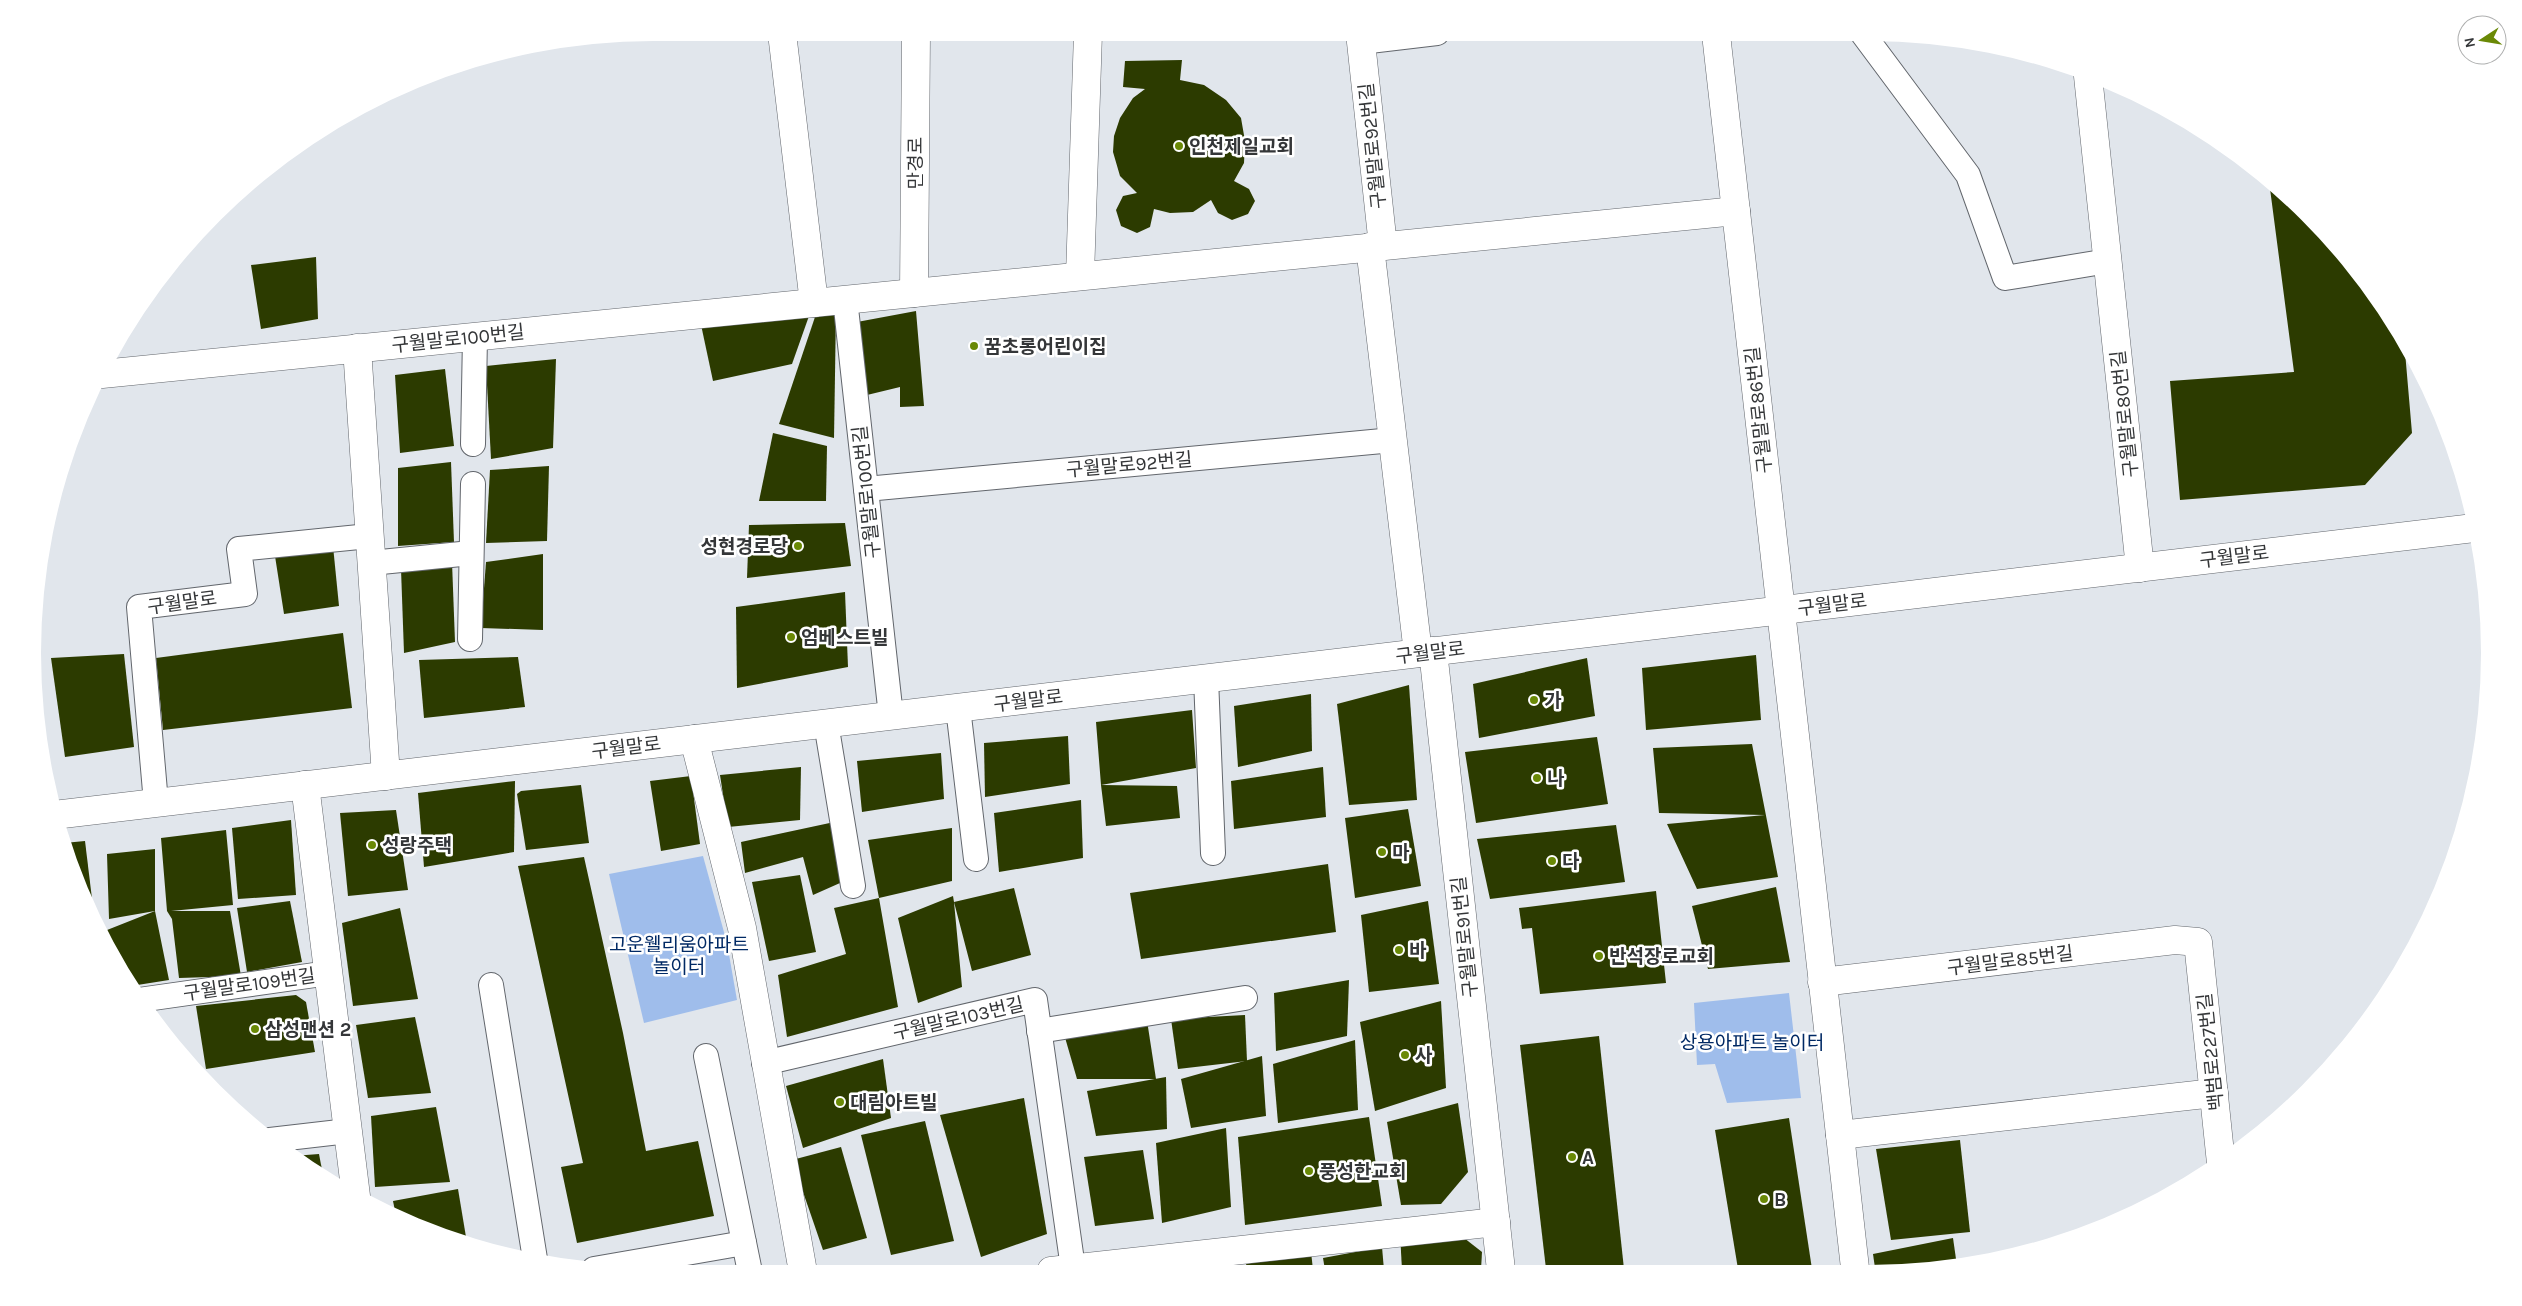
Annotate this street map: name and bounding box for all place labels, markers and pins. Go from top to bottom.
place label: 인천제일교회 [1189,136,1294,158]
marker: 인천제일교회 [1173,140,1185,152]
place label: 꿈초롱어린이집 [984,336,1106,358]
marker: 꿈초롱어린이집 [968,340,980,352]
place label: 성현경로당 [701,536,789,558]
marker: 성현경로당 [792,540,804,552]
place label: 엄베스트빌 [801,627,888,649]
marker: 엄베스트빌 [785,631,797,643]
place label: 가 [1544,690,1562,712]
marker: 가 [1528,694,1540,706]
place label: 나 [1547,768,1565,790]
marker: 나 [1531,772,1543,784]
place label: 성랑주택 [382,835,452,857]
marker: 성랑주택 [366,839,378,851]
place label: 마 [1392,842,1410,864]
marker: 마 [1376,846,1388,858]
place label: 다 [1562,851,1580,873]
marker: 다 [1546,855,1558,867]
place label: 바 [1409,940,1427,962]
marker: 바 [1393,944,1405,956]
place label: 반석장로교회 [1609,946,1714,968]
marker: 반석장로교회 [1593,950,1605,962]
place label: 삼성맨션 2 [265,1019,351,1041]
marker: 삼성맨션 2 [249,1023,261,1035]
place label: 사 [1415,1045,1433,1067]
marker: 사 [1399,1049,1411,1061]
place label: 대림아트빌 [850,1092,937,1114]
marker: 대림아트빌 [834,1096,846,1108]
place label: A [1582,1147,1594,1169]
marker: A [1566,1151,1578,1163]
place label: 풍성한교회 [1319,1161,1406,1183]
marker: 풍성한교회 [1303,1165,1315,1177]
place label: B [1774,1189,1786,1211]
marker: B [1758,1193,1770,1205]

